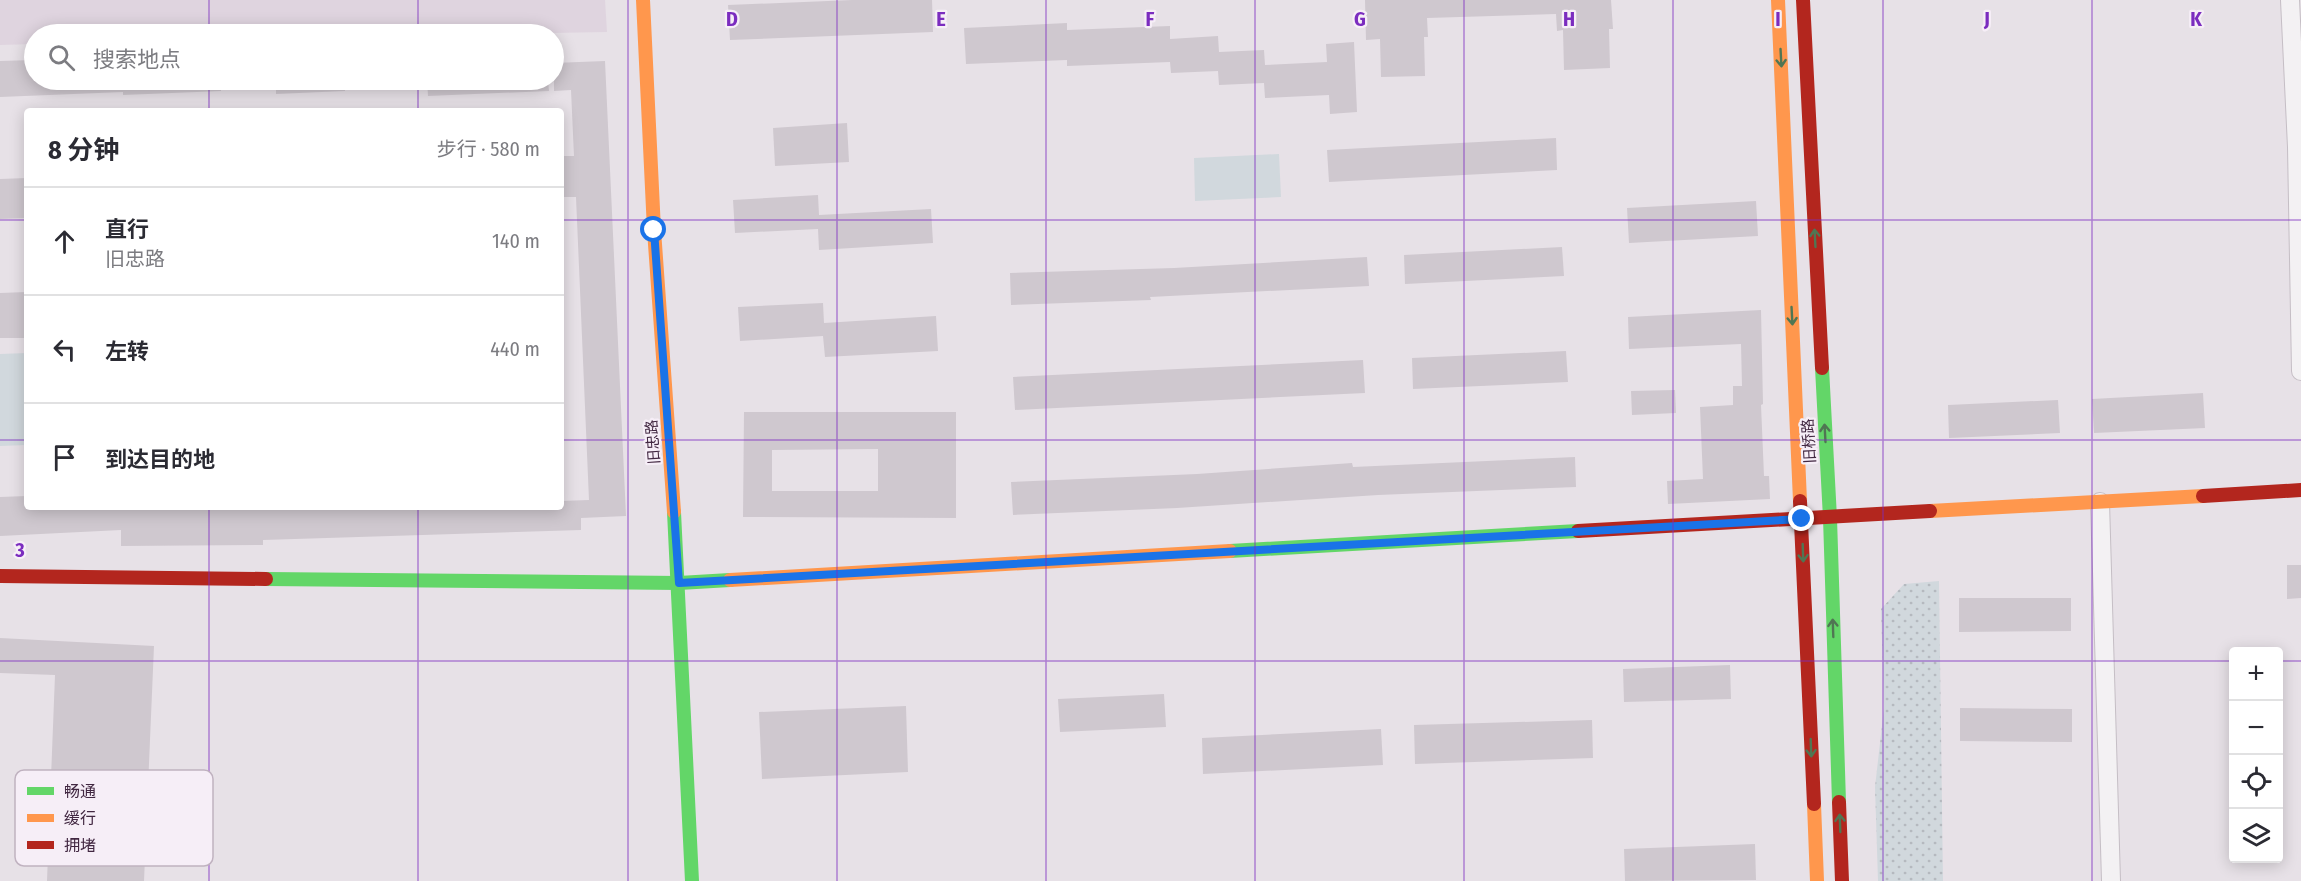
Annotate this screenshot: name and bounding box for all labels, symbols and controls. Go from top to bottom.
text: D [726,7,738,31]
text: E [936,7,946,31]
text: F [1146,7,1155,31]
text: G [1354,7,1366,31]
text: H [1563,7,1575,31]
text: I [1775,7,1781,31]
text: J [1983,7,1990,31]
text: K [2190,7,2202,31]
search box [24,24,564,90]
icon: search [45,41,78,74]
text: 搜索地点 [93,46,181,73]
one-way arrow [1775,48,1786,68]
text: 8 分钟 [48,135,119,166]
text: 步行 · 580 m [437,137,540,161]
text: 直行 [105,216,149,243]
route start [640,216,666,242]
icon: ahead [48,225,81,258]
text: 140 m [492,229,540,253]
one-way arrow [1810,229,1821,249]
text: 旧忠路 [105,247,165,271]
one-way arrow [1787,306,1798,326]
icon: left [48,333,81,366]
text: 440 m [490,337,540,361]
text: 左转 [105,338,149,365]
street label: 旧桥路 [1799,418,1819,464]
street label: 旧忠路 [642,419,664,465]
one-way arrow [1820,423,1831,443]
icon: arrive [48,441,81,474]
text: 到达目的地 [105,446,215,473]
route end [1788,505,1814,531]
text: 3 [14,538,25,562]
one-way arrow [1798,542,1809,562]
one-way arrow [1828,618,1839,638]
map controls [2229,647,2283,863]
button: + [2229,647,2283,701]
button: − [2229,701,2283,755]
one-way arrow [1806,737,1817,757]
button: locate [2229,755,2283,809]
legend [15,770,213,866]
text: 畅通 [64,782,96,801]
text: 缓行 [64,809,96,828]
button: layers [2229,809,2283,863]
one-way arrow [1834,813,1845,833]
text: 拥堵 [64,836,96,855]

